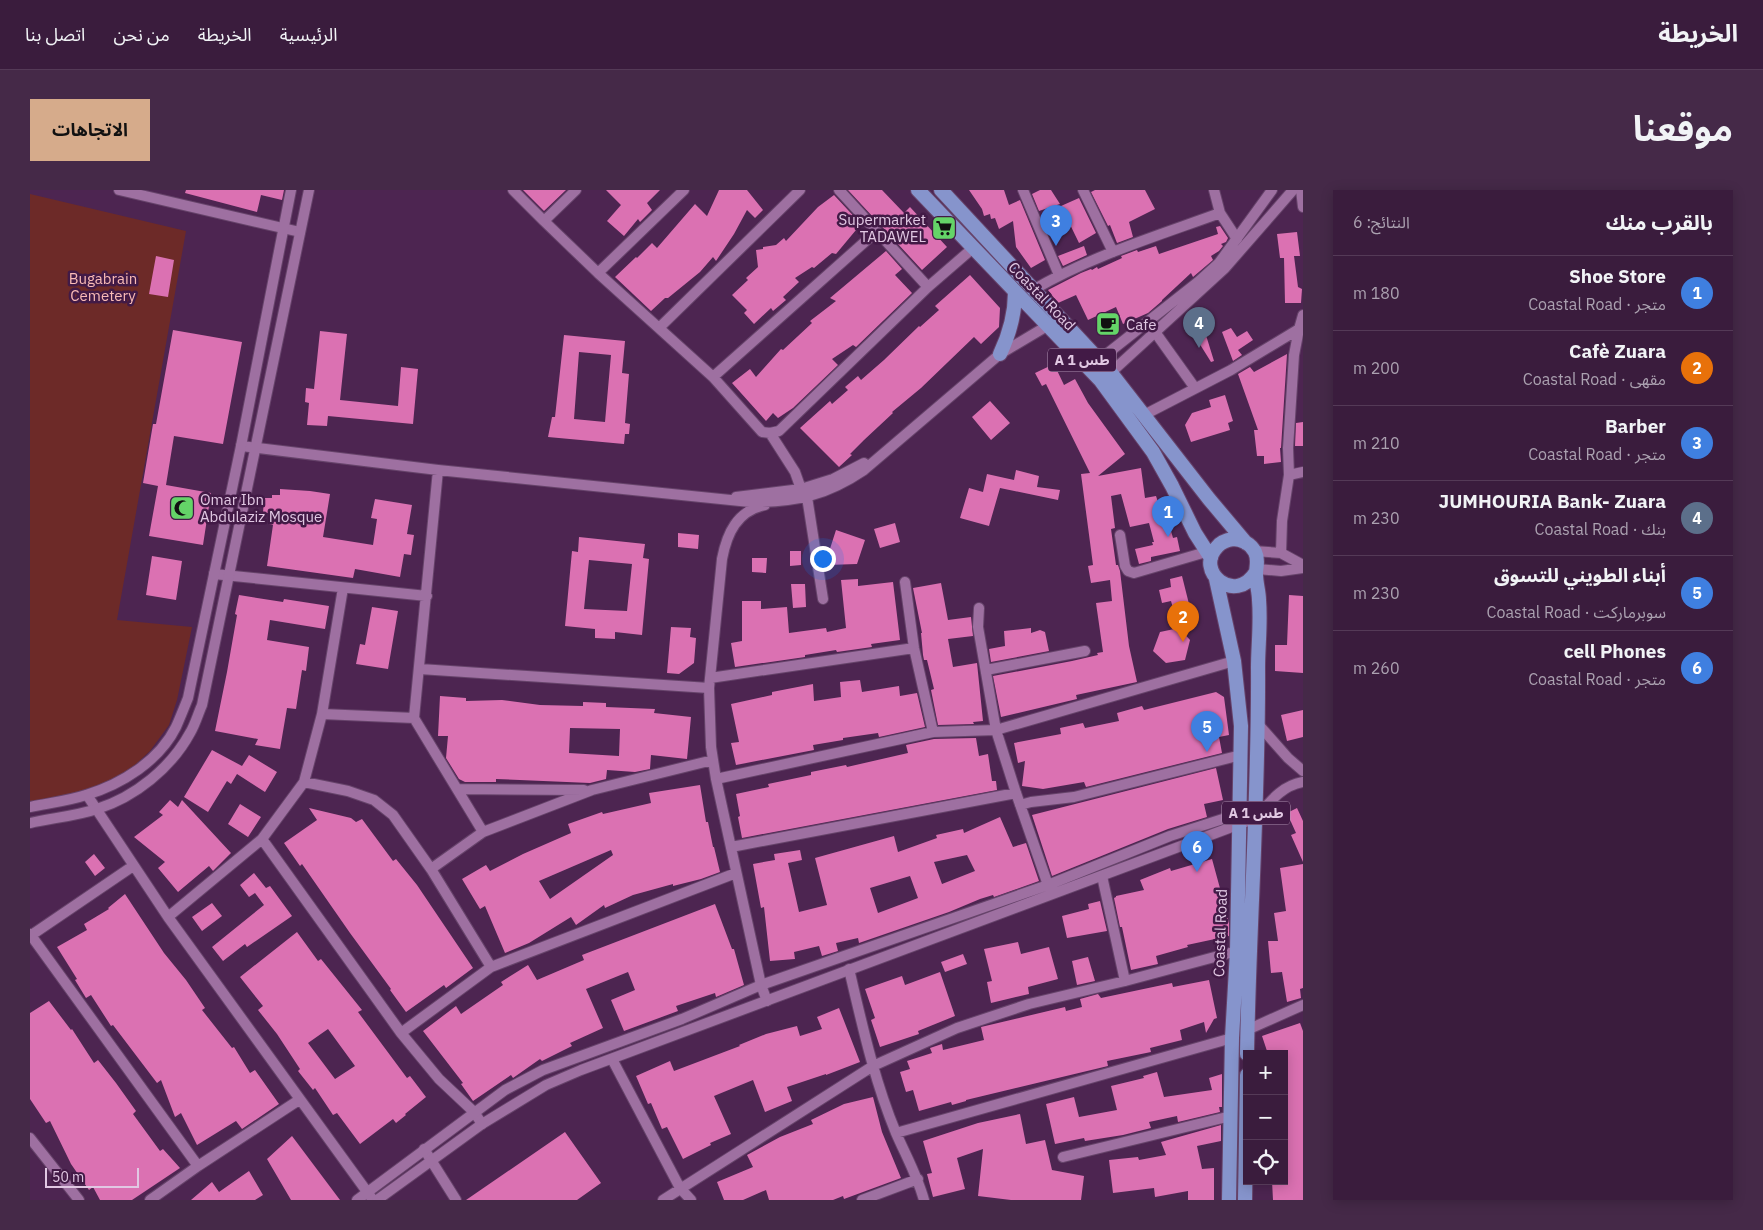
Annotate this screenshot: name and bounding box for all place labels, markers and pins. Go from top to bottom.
pin: 3 [1040,205,1072,246]
place label: Supermarket TADAWEL [839,210,926,246]
supermarket icon: Supermarket TADAWEL [931,215,957,241]
pin: 4 [1183,307,1215,348]
cafe icon: Cafe [1095,311,1121,337]
place label: Cafe [1126,315,1156,334]
place label: Omar Ibn Abdulaziz Mosque [200,490,322,526]
mosque icon: Omar Ibn Abdulaziz Mosque [169,495,195,521]
pin: 1 [1152,496,1184,537]
pin: 2 [1167,601,1199,642]
pin: 5 [1191,711,1223,752]
pin: 6 [1181,831,1213,872]

